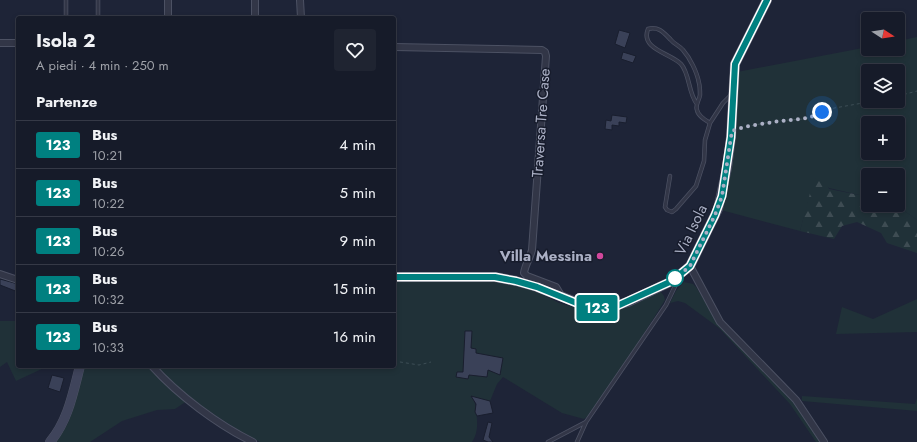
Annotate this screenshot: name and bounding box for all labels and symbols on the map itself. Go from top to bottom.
north arrow [861,12,905,56]
street label: Traversa Tre Case [526,67,556,178]
your location [812,102,832,122]
street label: Via Isola [669,201,713,259]
place label: Villa Messina [499,245,592,267]
marker: Villa Messina [595,251,605,261]
unlabelled marker [666,269,684,287]
line badge: 123 [574,295,620,321]

